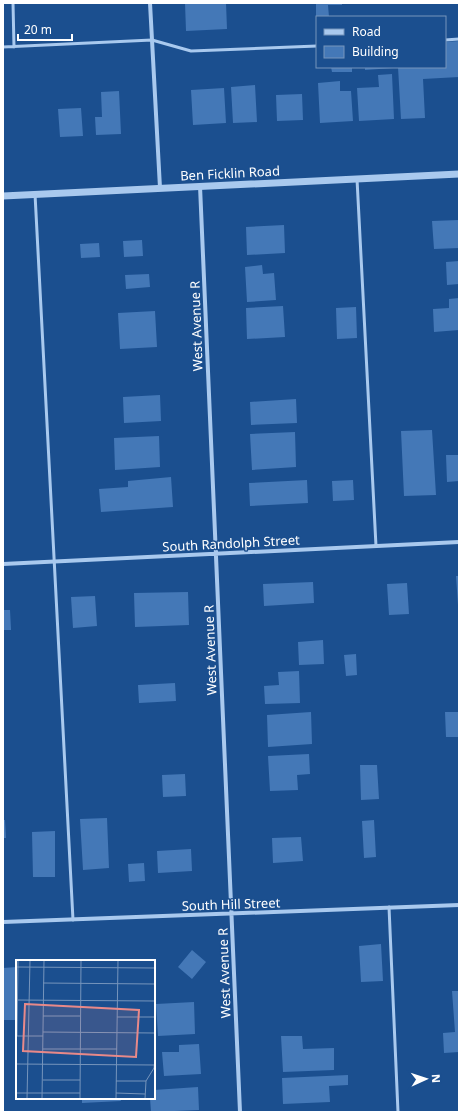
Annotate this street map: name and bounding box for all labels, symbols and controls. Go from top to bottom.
scale bar [18,16,72,42]
legend [316,16,446,68]
text: 20 m [24,21,52,38]
text: Road [352,23,381,40]
text: Building [352,43,399,60]
street label: Ben Ficklin Road [180,161,280,185]
street label: West Avenue R [185,280,207,372]
street label: South Randolph Street [162,530,300,556]
street label: West Avenue R [199,604,221,696]
street label: South Hill Street [181,893,281,915]
street label: West Avenue R [213,927,235,1019]
inset map [16,960,155,1099]
north arrow [406,1059,446,1099]
text: N [429,1074,444,1083]

